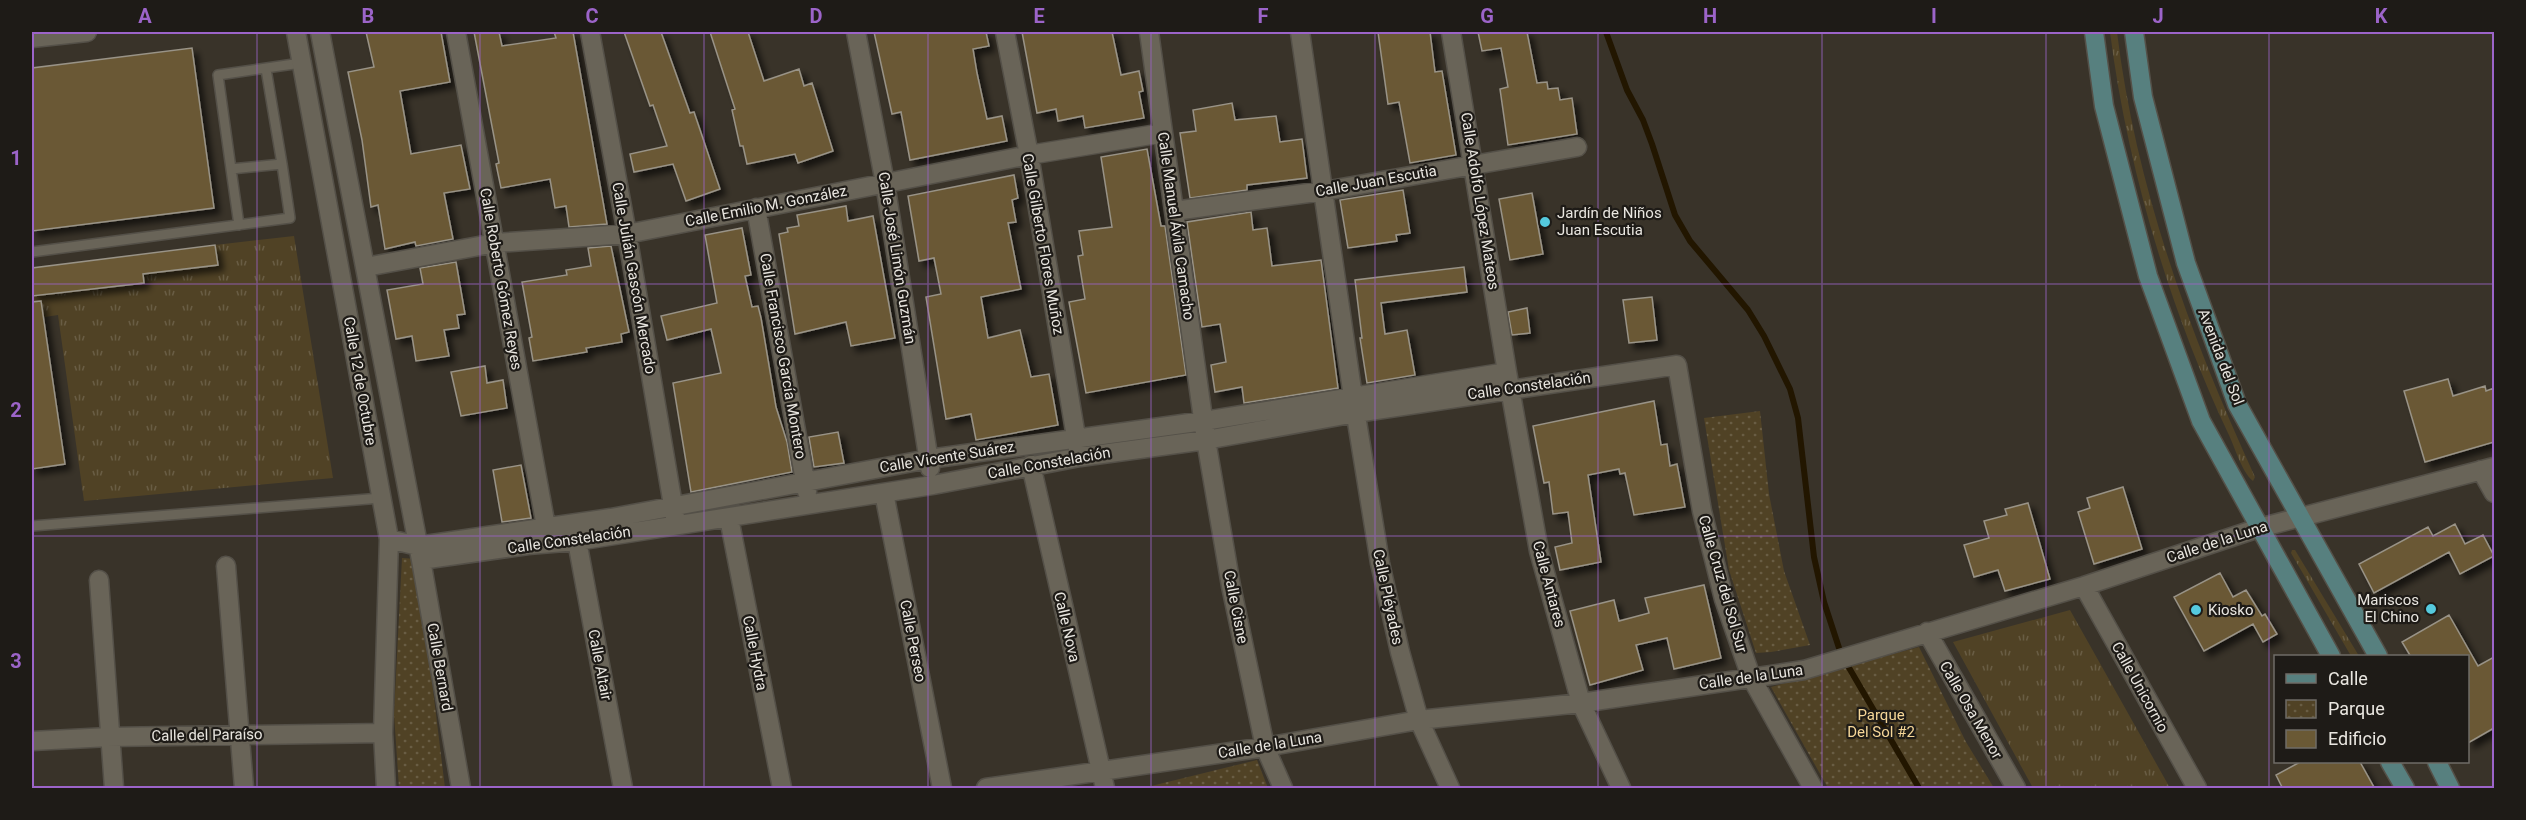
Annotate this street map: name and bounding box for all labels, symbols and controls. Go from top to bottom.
text: A [138,4,152,28]
text: B [362,4,374,28]
text: C [585,4,599,28]
text: D [810,4,823,28]
text: E [1033,4,1045,28]
text: F [1258,4,1269,28]
text: G [1480,4,1494,28]
text: H [1703,4,1717,28]
text: I [1931,4,1937,28]
text: J [2152,4,2164,28]
text: K [2375,4,2388,28]
street label: Calle Adolfo López Mateos [1457,111,1503,291]
street label: Calle Manuel Ávila Camacho [1154,131,1198,321]
text: 1 [10,146,22,170]
street label: Calle Gilberto Flores Muñoz [1018,152,1068,336]
street label: Calle Juan Escutia [1314,161,1438,201]
street label: Calle José Limón Guzmán [874,171,920,345]
street label: Calle Julián Gascón Mercado [608,181,660,375]
street label: Calle Emilio M. González [684,181,848,231]
street label: Calle Roberto Gómez Reyes [476,187,526,371]
place label: Jardín de Niños Juan Escutia [1557,204,1662,239]
marker: Jardín de Niños Juan Escutia [1538,215,1552,229]
street label: Calle Francisco García Montero [756,252,810,460]
street label: Avenida del Sol [2194,306,2248,408]
street label: Calle 12 de Octubre [340,315,380,447]
street label: Calle Constelación [1466,368,1592,404]
text: 2 [10,398,22,422]
street label: Calle Vicente Suárez [878,437,1016,477]
street label: Calle Constelación [986,443,1112,483]
street label: Calle Cruz del Sol Sur [1695,513,1751,655]
street label: Calle de la Luna [2164,517,2270,567]
street label: Calle Constelación [506,522,632,558]
street label: Calle Antares [1529,539,1569,629]
street label: Calle Pléyades [1369,548,1407,646]
street label: Calle Cisne [1220,569,1252,645]
street label: Calle Nova [1050,590,1084,664]
place label: Mariscos El Chino [2357,591,2419,626]
street label: Calle Perseo [896,598,930,684]
place label: Kiosko [2208,601,2254,619]
marker: Mariscos El Chino [2424,602,2438,616]
marker: Kiosko [2189,603,2203,617]
street label: Calle Hydra [739,614,771,692]
street label: Calle Bernard [423,622,457,712]
street label: Calle Altair [584,628,616,702]
street label: Calle Unicornio [2108,639,2172,735]
text: 3 [10,649,22,673]
legend [2274,655,2469,763]
street label: Calle Osa Menor [1936,658,2006,762]
street label: Calle de la Luna [1698,661,1804,693]
text: Calle [2328,668,2368,689]
text: Parque [2328,698,2385,719]
park label: Parque Del Sol #2 [1847,706,1915,741]
street label: Calle del Paraíso [151,725,263,745]
street label: Calle de la Luna [1217,728,1323,762]
text: Edificio [2328,728,2387,749]

